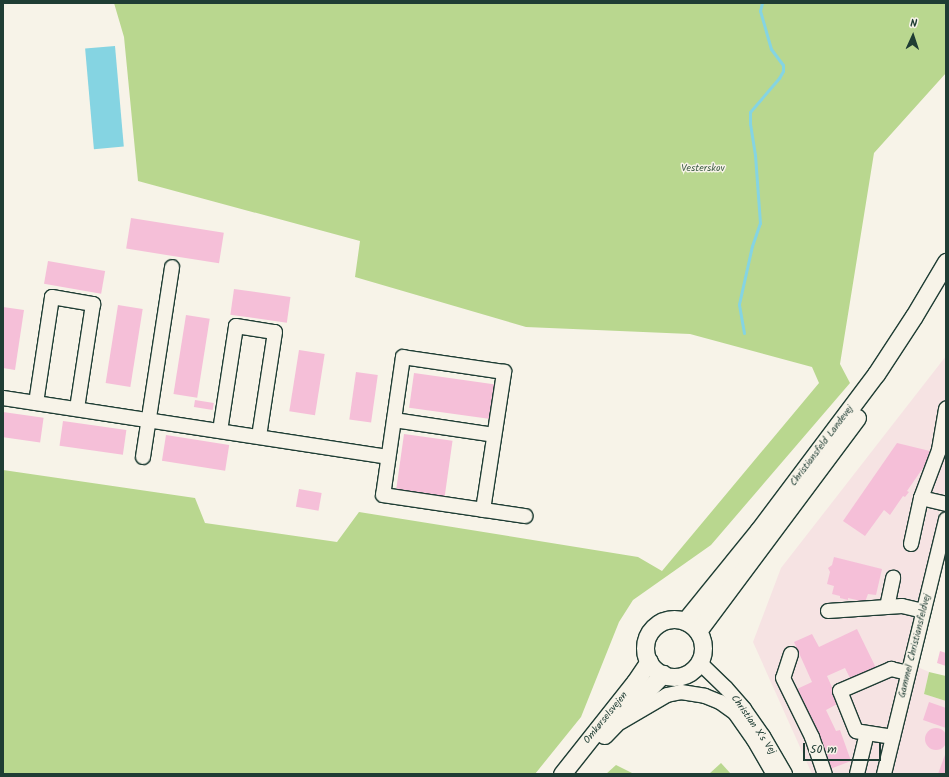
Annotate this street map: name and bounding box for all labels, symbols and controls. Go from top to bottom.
text: N [910,15,918,33]
north arrow [893,16,933,56]
park label: Vesterskov [681,163,725,175]
street label: Christiansfeld Landevej [788,403,856,489]
street label: Gammel Christiansfeldvej [896,593,934,699]
street label: Omkørselsvejen [581,690,631,746]
street label: Christian X's Vej [728,693,778,757]
scale bar [805,735,883,761]
text: 50 m [810,740,837,759]

